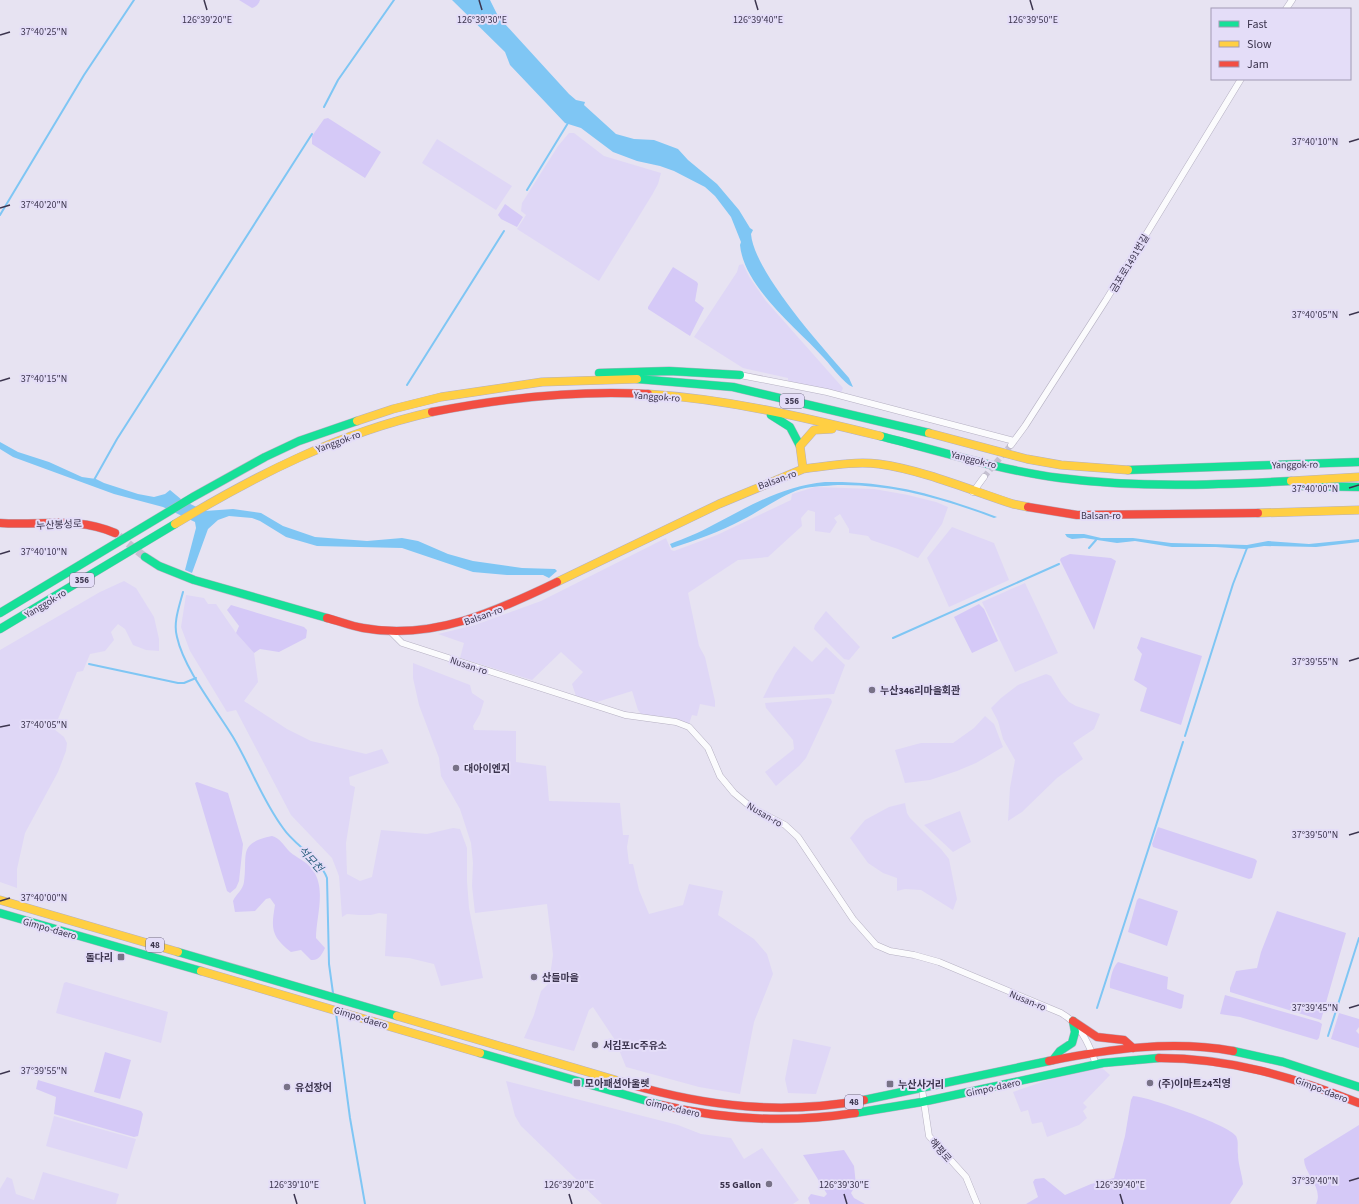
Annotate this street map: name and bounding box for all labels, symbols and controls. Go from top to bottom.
legend [1211,8,1351,80]
text: 126°39'20"E [182,13,232,27]
text: 126°39'30"E [457,13,507,27]
text: 126°39'40"E [733,13,783,27]
text: 126°39'50"E [1008,13,1058,27]
text: Fast [1247,16,1267,33]
text: 37°40'25"N [21,25,67,39]
text: Slow [1247,36,1272,53]
text: Jam [1247,56,1269,73]
text: 37°40'10"N [1292,135,1338,149]
text: 37°40'20"N [21,198,67,212]
street label: 금포로1491번길 [1107,232,1153,295]
text: 37°40'05"N [1292,308,1338,322]
text: 37°40'15"N [21,372,67,386]
street label: Yanggok-ro [632,388,681,406]
road number: 356 [780,394,804,408]
street label: Yanggok-ro [313,427,363,457]
street label: Yanggok-ro [949,447,998,472]
street label: Yanggok-ro [1271,458,1318,472]
street label: Balsan-ro [756,467,799,493]
text: 37°40'00"N [1292,482,1338,496]
street label: Balsan-ro [1081,509,1121,523]
street label: 누산봉성로 [36,517,82,533]
text: 37°40'10"N [21,545,67,559]
road number: 356 [70,573,94,587]
street label: Yanggok-ro [21,586,69,622]
street label: Balsan-ro [462,603,505,629]
street label: Nusan-ro [448,653,489,679]
text: 37°39'55"N [1292,655,1338,669]
place label: 누산346리마을회관 [880,684,960,698]
marker: 누산346리마을회관 [867,685,877,695]
text: 37°40'05"N [21,718,67,732]
place label: 대아이엔지 [464,762,510,776]
marker: 대아이엔지 [451,763,461,773]
street label: Nusan-ro [744,799,785,831]
text: 37°39'50"N [1292,828,1338,842]
water label: 석모천 [295,843,328,877]
text: 37°40'00"N [21,891,67,905]
street label: Gimpo-daero [21,915,78,943]
road number: 48 [146,938,164,952]
place label: 돌다리 [85,951,113,965]
marker: 돌다리 [116,952,126,962]
place label: 산들마을 [542,971,579,985]
marker: 산들마을 [529,972,539,982]
street label: Nusan-ro [1007,987,1048,1015]
text: 37°39'45"N [1292,1001,1338,1015]
street label: Gimpo-daero [332,1003,389,1033]
place label: 서김포IC주유소 [603,1039,667,1053]
marker: 서김포IC주유소 [590,1040,600,1050]
text: 37°39'55"N [21,1064,67,1078]
street label: Gimpo-daero [1293,1073,1350,1106]
street label: Gimpo-daero [965,1075,1022,1101]
place label: 모아패션아울렛 [585,1077,649,1091]
place label: (주)이마트24직영 [1158,1077,1231,1091]
marker: 모아패션아울렛 [572,1078,582,1088]
place label: 누산사거리 [898,1078,944,1092]
marker: (주)이마트24직영 [1145,1078,1155,1088]
marker: 누산사거리 [885,1079,895,1089]
place label: 유선장어 [295,1081,332,1095]
marker: 유선장어 [282,1082,292,1092]
street label: Gimpo-daero [644,1095,701,1121]
road number: 48 [845,1095,863,1109]
street label: 해평로 [926,1136,955,1166]
text: 37°39'40"N [1292,1174,1338,1188]
text: 126°39'10"E [269,1178,319,1192]
text: 126°39'20"E [544,1178,594,1192]
place label: 55 Gallon [720,1178,761,1192]
text: 126°39'30"E [819,1178,869,1192]
text: 126°39'40"E [1095,1178,1145,1192]
marker: 55 Gallon [764,1179,774,1189]

